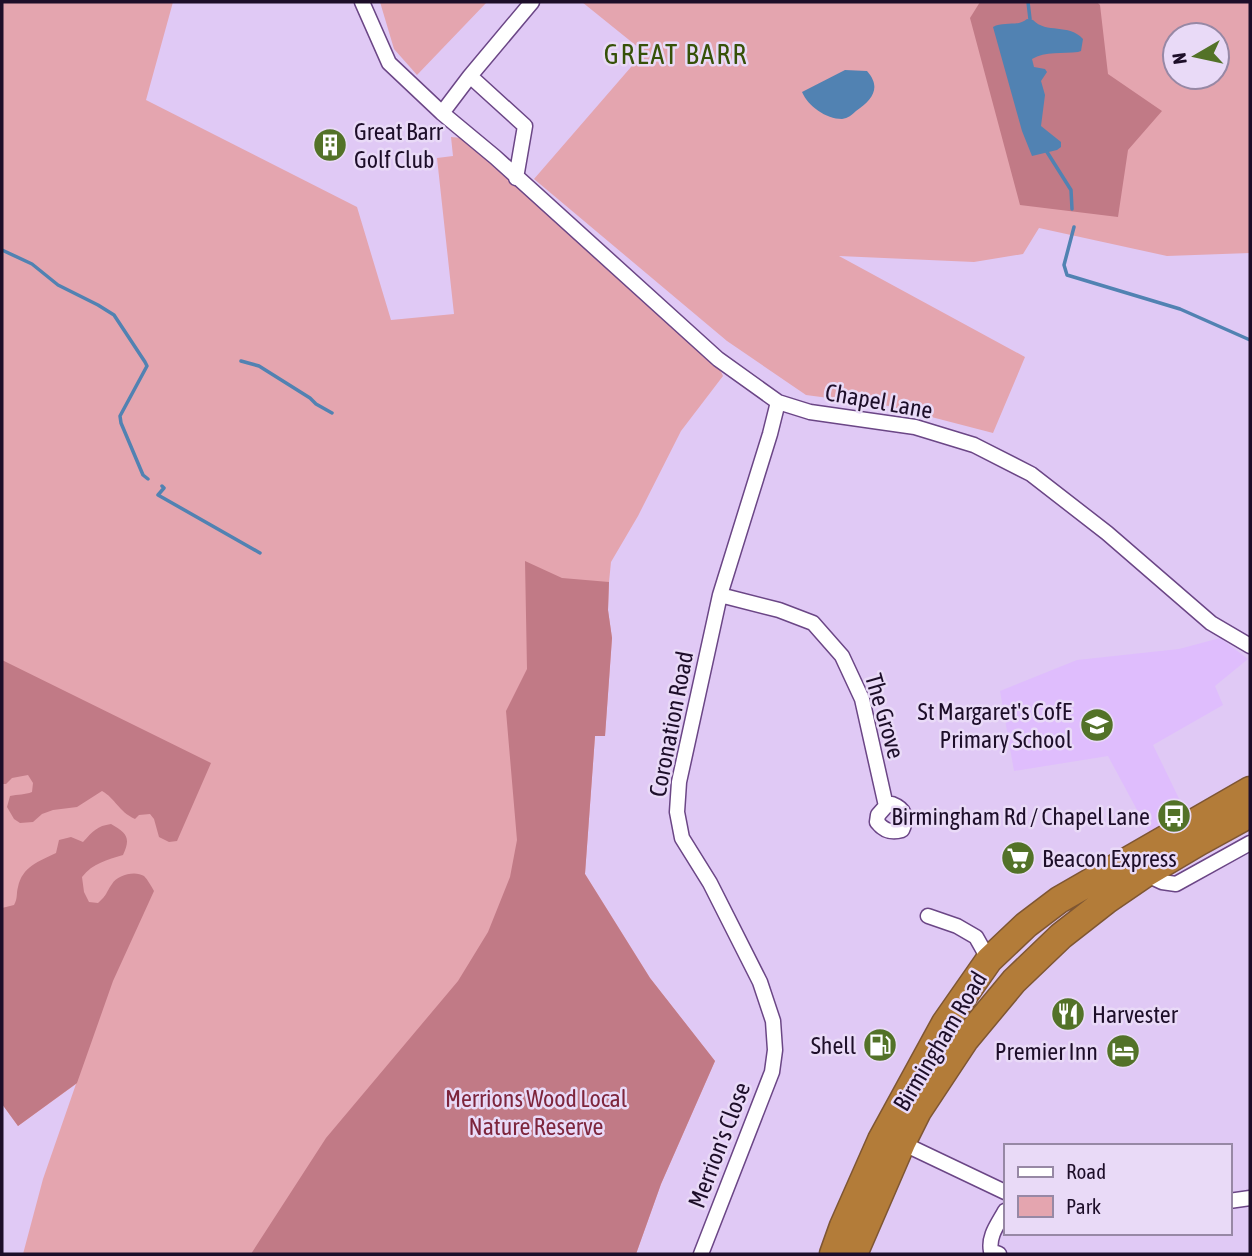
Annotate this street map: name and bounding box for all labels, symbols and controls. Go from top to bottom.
north arrow [1161,21,1231,91]
district label: GREAT BARR [604,38,748,70]
text: N [1167,51,1191,66]
place label: Great Barr Golf Club [354,118,444,173]
building icon: Great Barr Golf Club [311,126,349,164]
street label: Chapel Lane [823,378,935,424]
street label: Coronation Road [644,649,698,799]
street label: The Grove [860,670,910,762]
place label: St Margaret's CofE Primary School [918,698,1073,753]
school or university icon: St Margaret's CofE Primary School [1078,706,1116,744]
bus stop icon: Birmingham Rd / Chapel Lane [1155,797,1193,835]
place label: Birmingham Rd / Chapel Lane [891,803,1150,830]
supermarket icon: Beacon Express [999,839,1037,877]
place label: Beacon Express [1042,845,1177,872]
street label: Birmingham Road [888,966,992,1116]
restaurant icon: Harvester [1049,995,1087,1033]
place label: Harvester [1092,1001,1179,1028]
fuel station icon: Shell [861,1026,899,1064]
place label: Shell [811,1032,857,1059]
hotel icon: Premier Inn [1104,1032,1142,1070]
place label: Premier Inn [995,1038,1098,1065]
street label: Merrion's Close [683,1078,755,1212]
park label: Merrions Wood Local Nature Reserve [445,1085,628,1140]
legend [1004,1144,1231,1235]
text: Road [1066,1159,1106,1183]
text: Park [1066,1194,1101,1218]

